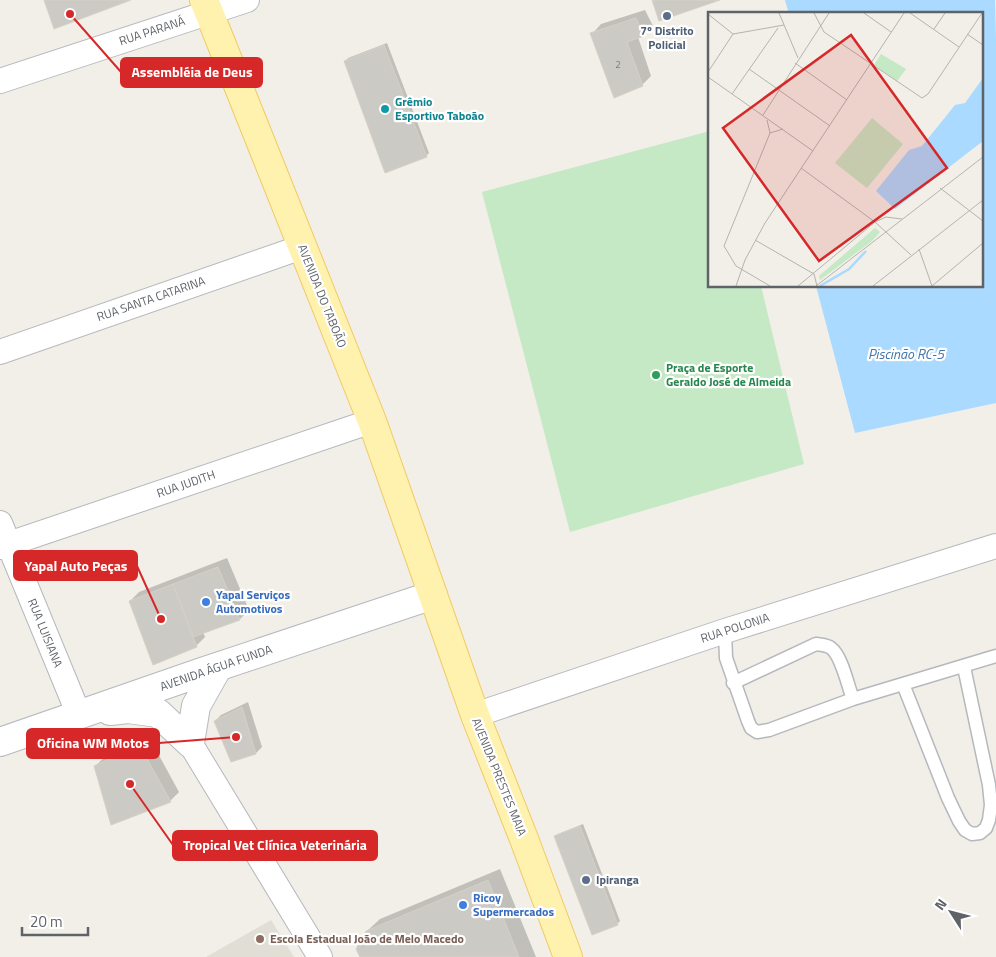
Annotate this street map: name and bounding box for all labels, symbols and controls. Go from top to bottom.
marker: 7º Distrito Policial [661,10,673,22]
street label: RUA PARANÁ [116,11,187,50]
inset map [708,12,984,288]
place label: 7º Distrito Policial [640,21,694,54]
house number: 2 [615,57,621,72]
callout: Assembléia de Deus [121,58,262,87]
text: Assembléia de Deus [131,61,253,82]
place label: Grêmio Esportivo Taboão [395,92,484,125]
marker: Grêmio Esportivo Taboão [379,103,391,115]
street label: AVENIDA DO TABOÃO [293,241,352,351]
street label: RUA SANTA CATARINA [94,271,208,326]
water label: Piscinão RC-5 [868,343,945,364]
place label: Praça de Esporte Geraldo José de Almeida [666,358,791,391]
marker: Praça de Esporte Geraldo José de Almeida [650,369,662,381]
street label: RUA JUDITH [154,465,218,502]
callout: Yapal Auto Peças [14,551,137,580]
text: Yapal Auto Peças [25,555,128,576]
place label: Yapal Serviços Automotivos [216,585,290,618]
street label: RUA LUISIANA [23,595,68,670]
marker: Yapal Serviços Automotivos [200,596,212,608]
street label: RUA POLONIA [698,607,772,648]
street label: AVENIDA ÁGUA FUNDA [157,639,275,696]
street label: AVENIDA PRESTES MAIA [467,715,532,839]
callout: Oficina WM Motos [27,729,159,758]
text: Oficina WM Motos [37,732,149,753]
callout: Tropical Vet Clínica Veterinária [173,831,377,860]
text: Tropical Vet Clínica Veterinária [183,834,367,855]
place label: Ipiranga [596,870,639,889]
marker: Ipiranga [580,874,592,886]
north arrow [926,887,976,937]
place label: Ricoy Supermercados [473,888,554,921]
text: N [929,894,951,914]
marker: Ricoy Supermercados [457,899,469,911]
scale bar [22,904,89,936]
text: 20 m [30,910,63,933]
place label: Escola Estadual João de Melo Macedo [270,929,464,948]
marker: Escola Estadual João de Melo Macedo [254,933,266,945]

